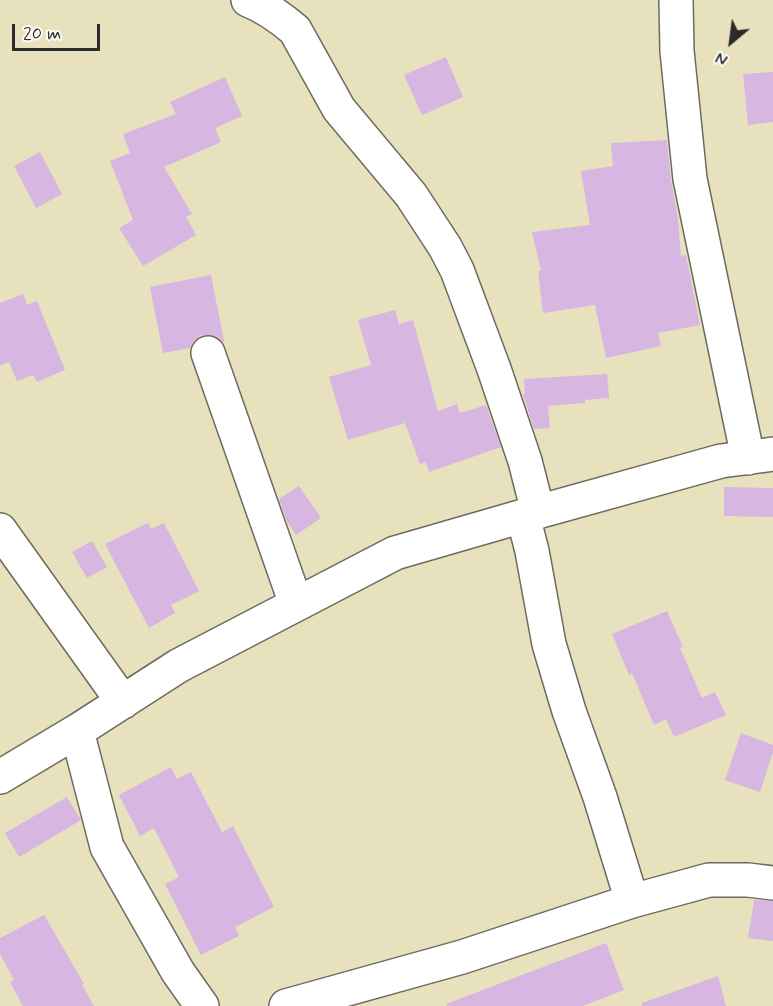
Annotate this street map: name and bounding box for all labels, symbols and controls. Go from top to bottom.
scale bar [15,12,104,50]
north arrow [701,12,761,72]
text: 20 m [23,22,61,46]
text: N [712,46,732,70]

